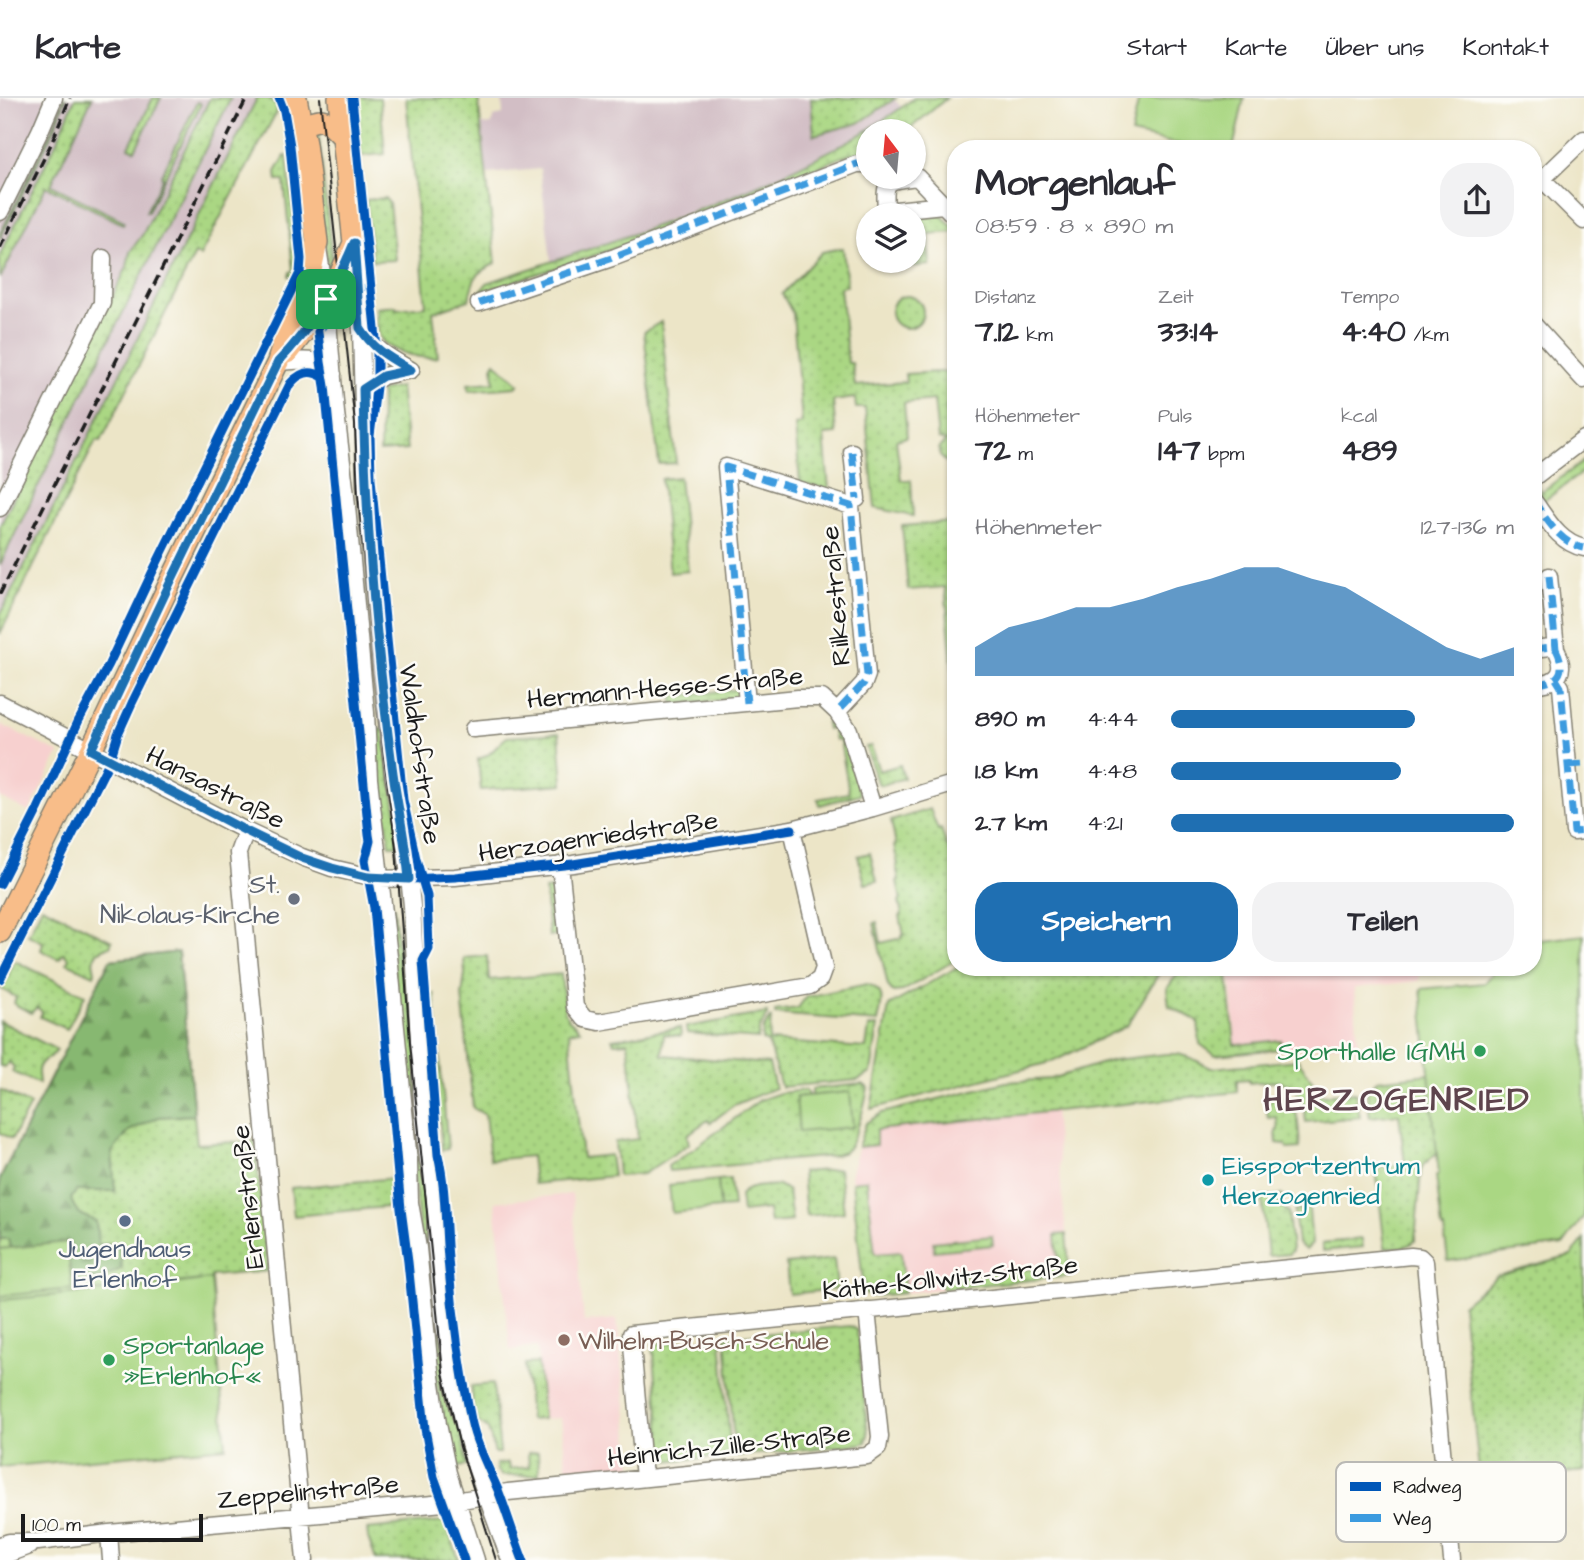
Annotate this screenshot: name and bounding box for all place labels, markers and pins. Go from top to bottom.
pin [296,269,356,329]
place label: St. Nikolaus-Kirche [100,867,280,933]
marker: St. Nikolaus-Kirche [286,891,302,907]
place label: Sporthalle IGMH [1277,1034,1466,1070]
marker: Sporthalle IGMH [1472,1043,1488,1059]
place label: Eissportzentrum Herzogenried [1222,1148,1420,1216]
marker: Eissportzentrum Herzogenried [1200,1172,1216,1188]
marker: Jugendhaus Erlenhof [117,1213,133,1229]
place label: Jugendhaus Erlenhof [58,1231,192,1297]
place label: Wilhelm-Busch-Schule [578,1323,829,1359]
place label: Sportanlage »Erlenhof« [123,1328,265,1394]
marker: Wilhelm-Busch-Schule [556,1332,572,1348]
marker: Sportanlage »Erlenhof« [101,1352,117,1368]

